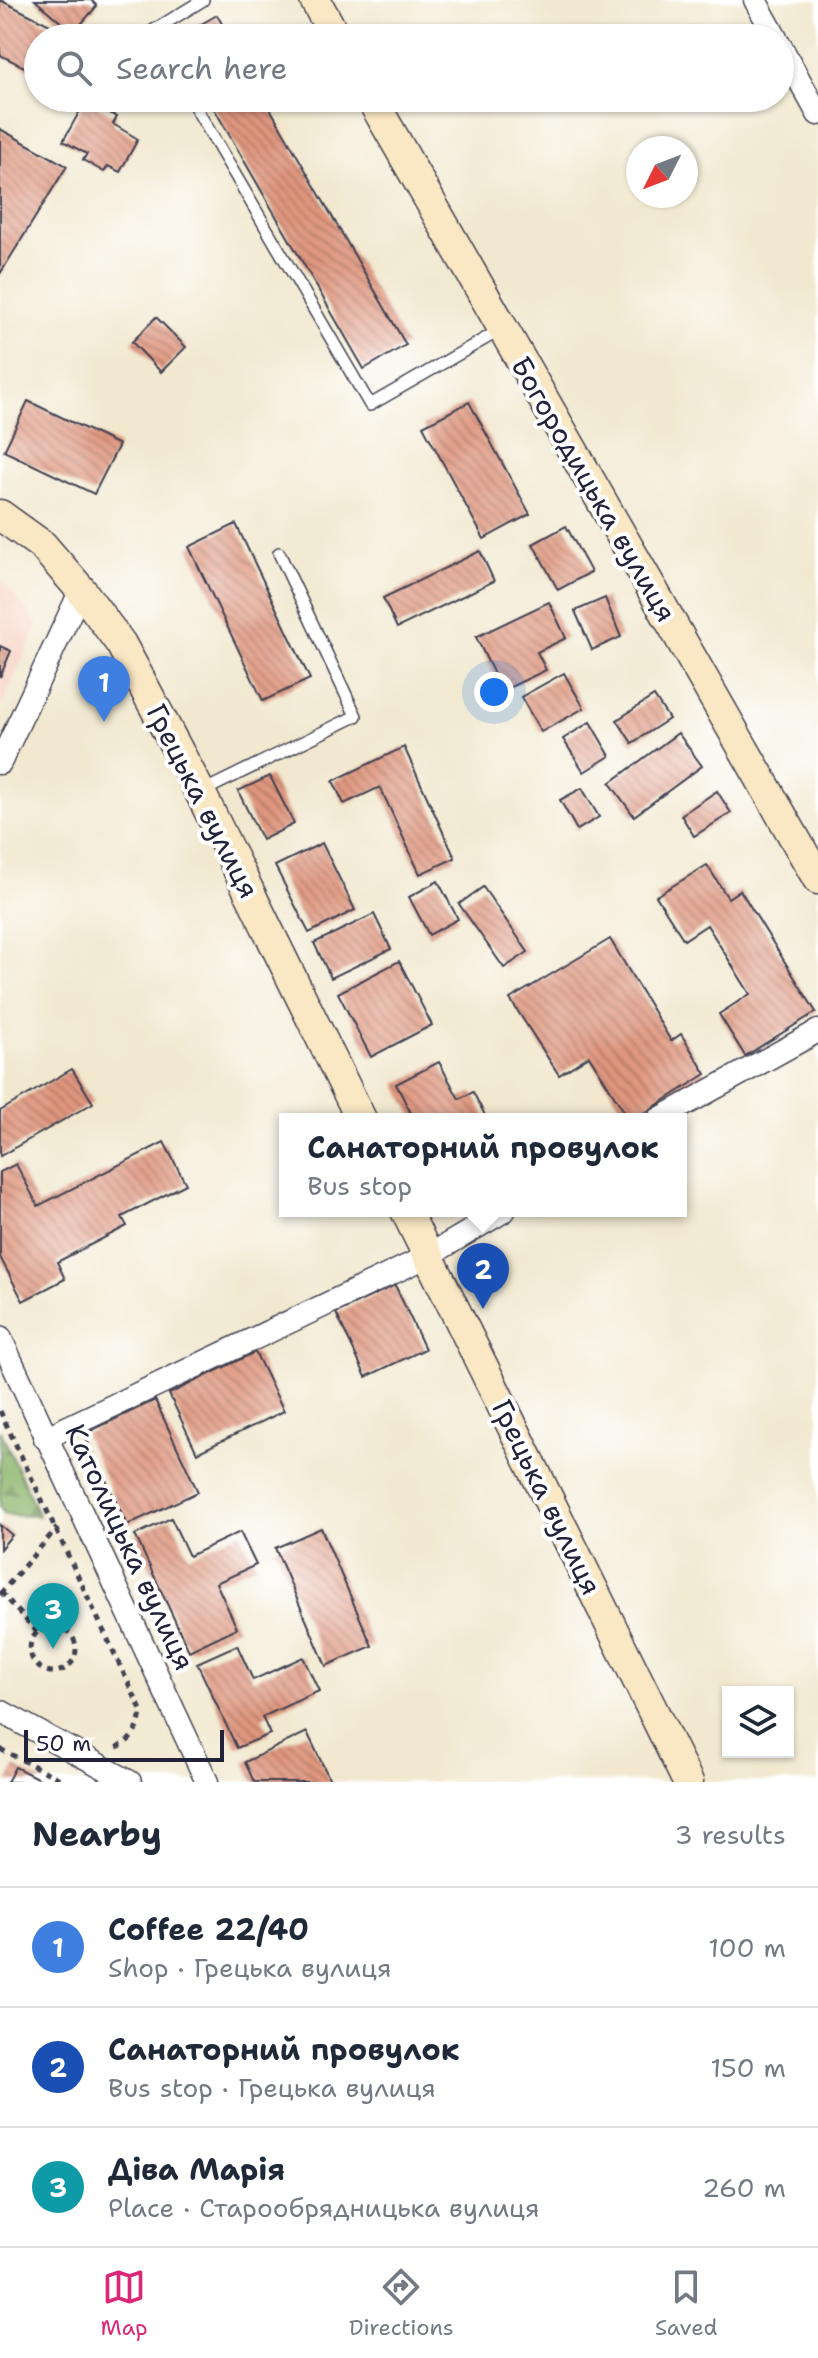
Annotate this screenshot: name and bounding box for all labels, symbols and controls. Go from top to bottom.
search box [24,24,794,112]
icon: search [52,46,96,90]
text: Search here [116,48,287,89]
north arrow [626,136,698,208]
street label: Богородицька вулиця [502,349,686,629]
pin: 1 [78,656,130,722]
your location [474,672,514,712]
street label: Грецька вулиця [138,697,268,905]
popup [279,1113,687,1217]
text: Санаторний провулок [307,1127,659,1168]
text: Bus stop [307,1168,412,1203]
pin: 2 [457,1243,509,1309]
street label: Грецька вулиця [483,1393,611,1601]
street label: Католицька вулиця [56,1418,204,1676]
pin: 3 [27,1583,79,1649]
map controls [722,1686,794,1758]
button: layers [722,1686,794,1758]
scale bar [24,1726,224,1762]
text: 50 m [36,1729,91,1758]
text: Nearby [32,1811,162,1857]
text: 3 results [674,1817,786,1852]
text: Coffee 22/40 [108,1909,309,1950]
text: 1 [52,1930,64,1965]
text: 100 m [708,1930,786,1965]
text: Shop · Грецька вулиця [108,1950,391,1985]
text: Санаторний провулок [108,2029,460,2070]
text: 2 [49,2050,67,2085]
text: 150 m [710,2050,786,2085]
text: Bus stop · Грецька вулиця [108,2070,436,2105]
text: Діва Марія [108,2149,285,2190]
text: 3 [49,2170,67,2205]
text: 260 m [702,2170,786,2205]
text: Place · Старообрядницька вулиця [108,2190,540,2225]
tab: Map [101,2265,148,2342]
tab: Directions [349,2265,454,2342]
tab: Saved [655,2265,717,2342]

